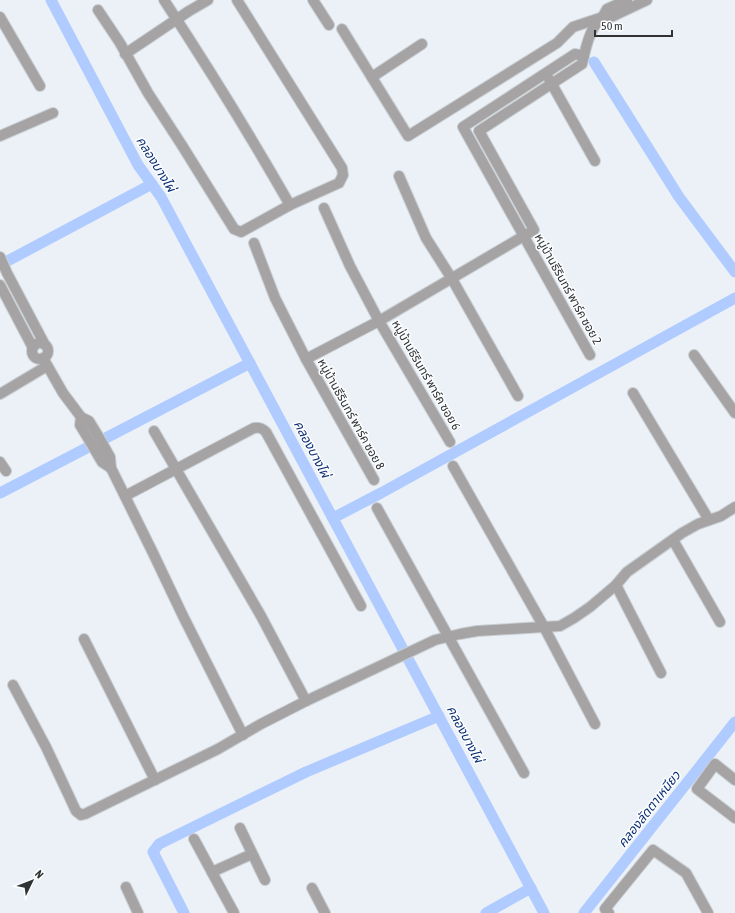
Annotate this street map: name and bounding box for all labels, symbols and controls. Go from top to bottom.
scale bar [595,12,672,38]
text: 50 m [601,19,623,33]
water label: คลองบางไผ่ [133,134,180,196]
street label: หมู่บ้านธีรินทร์ พาร์ค ซอย 2 [532,231,604,347]
street label: หมู่บ้านธีรินทร์ พาร์ค ซอย 6 [389,318,463,433]
street label: หมู่บ้านธีรินทร์ พาร์ค ซอย 8 [315,356,387,472]
water label: คลองบางไผ่ [291,418,334,482]
water label: คลองบางไผ่ [444,703,487,767]
water label: คลองลัดตาเหนียว [615,768,684,850]
north arrow [12,861,52,901]
text: N [33,868,46,881]

